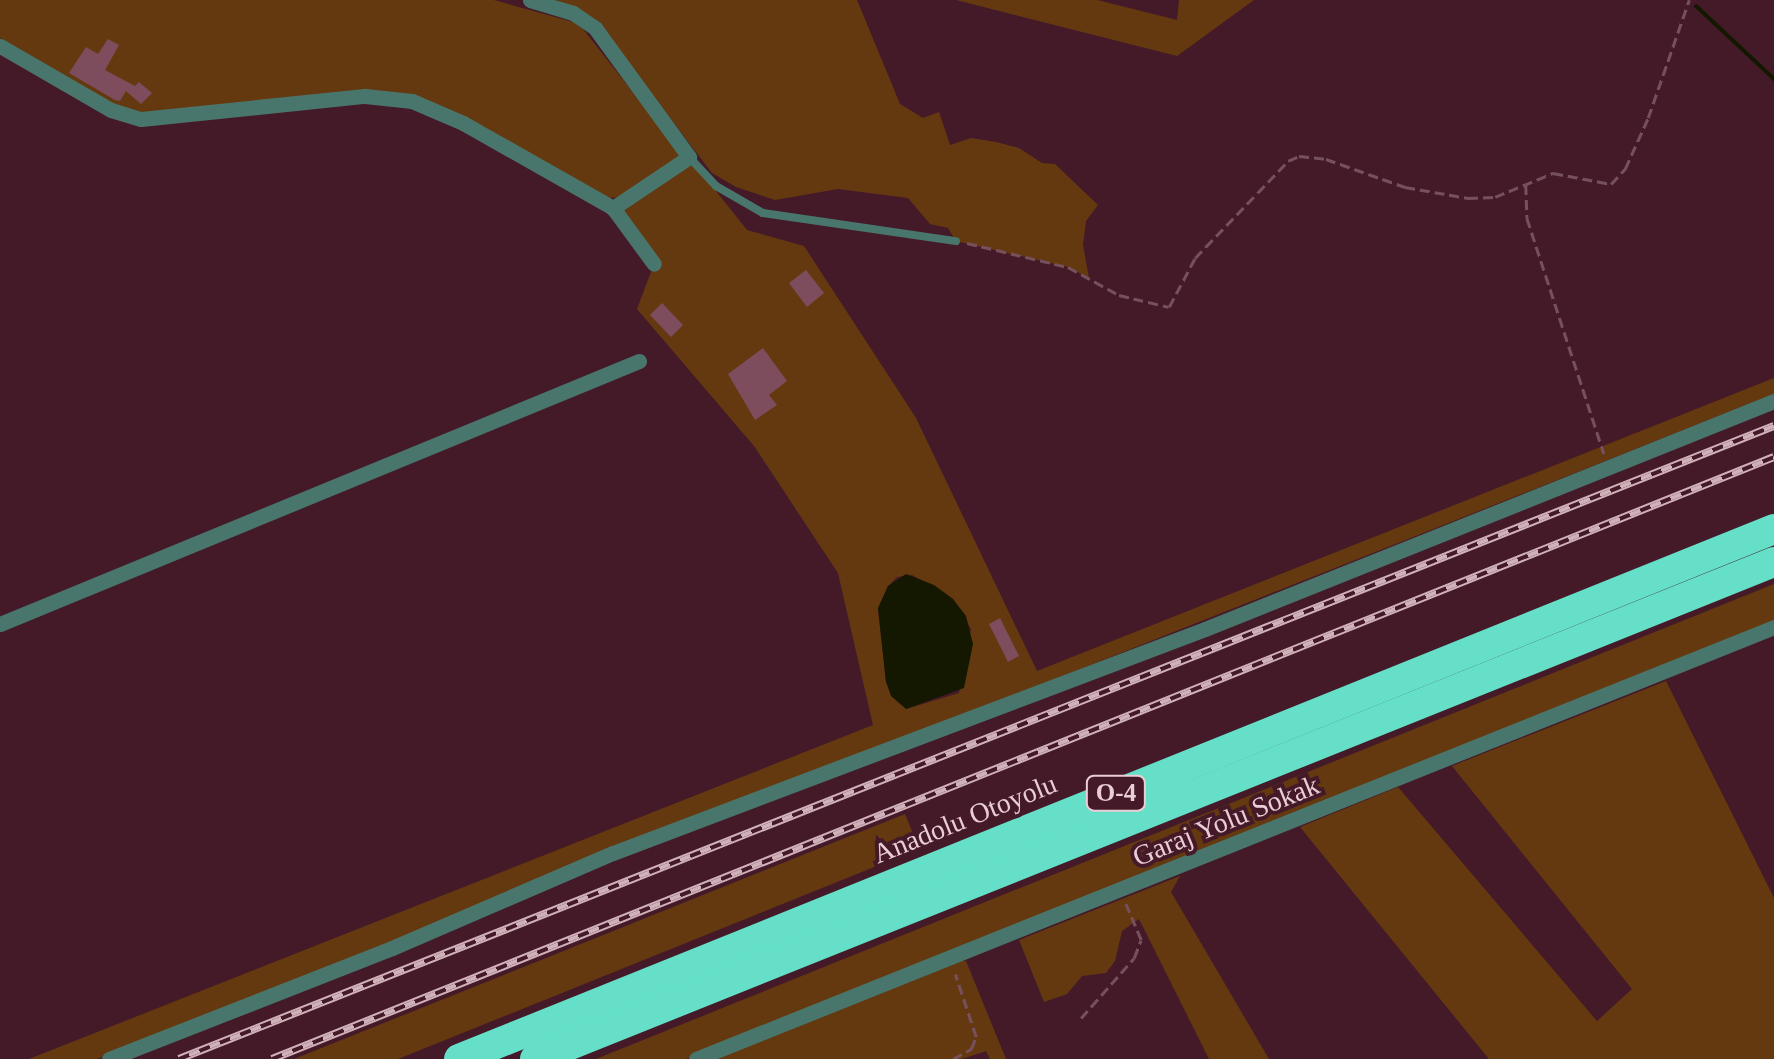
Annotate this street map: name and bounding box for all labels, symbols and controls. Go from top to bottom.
street label: Anadolu Otoyolu [868,767,1062,871]
street label: Garaj Yolu Sokak [1127,768,1325,874]
road number: O-4 [1084,773,1148,813]

